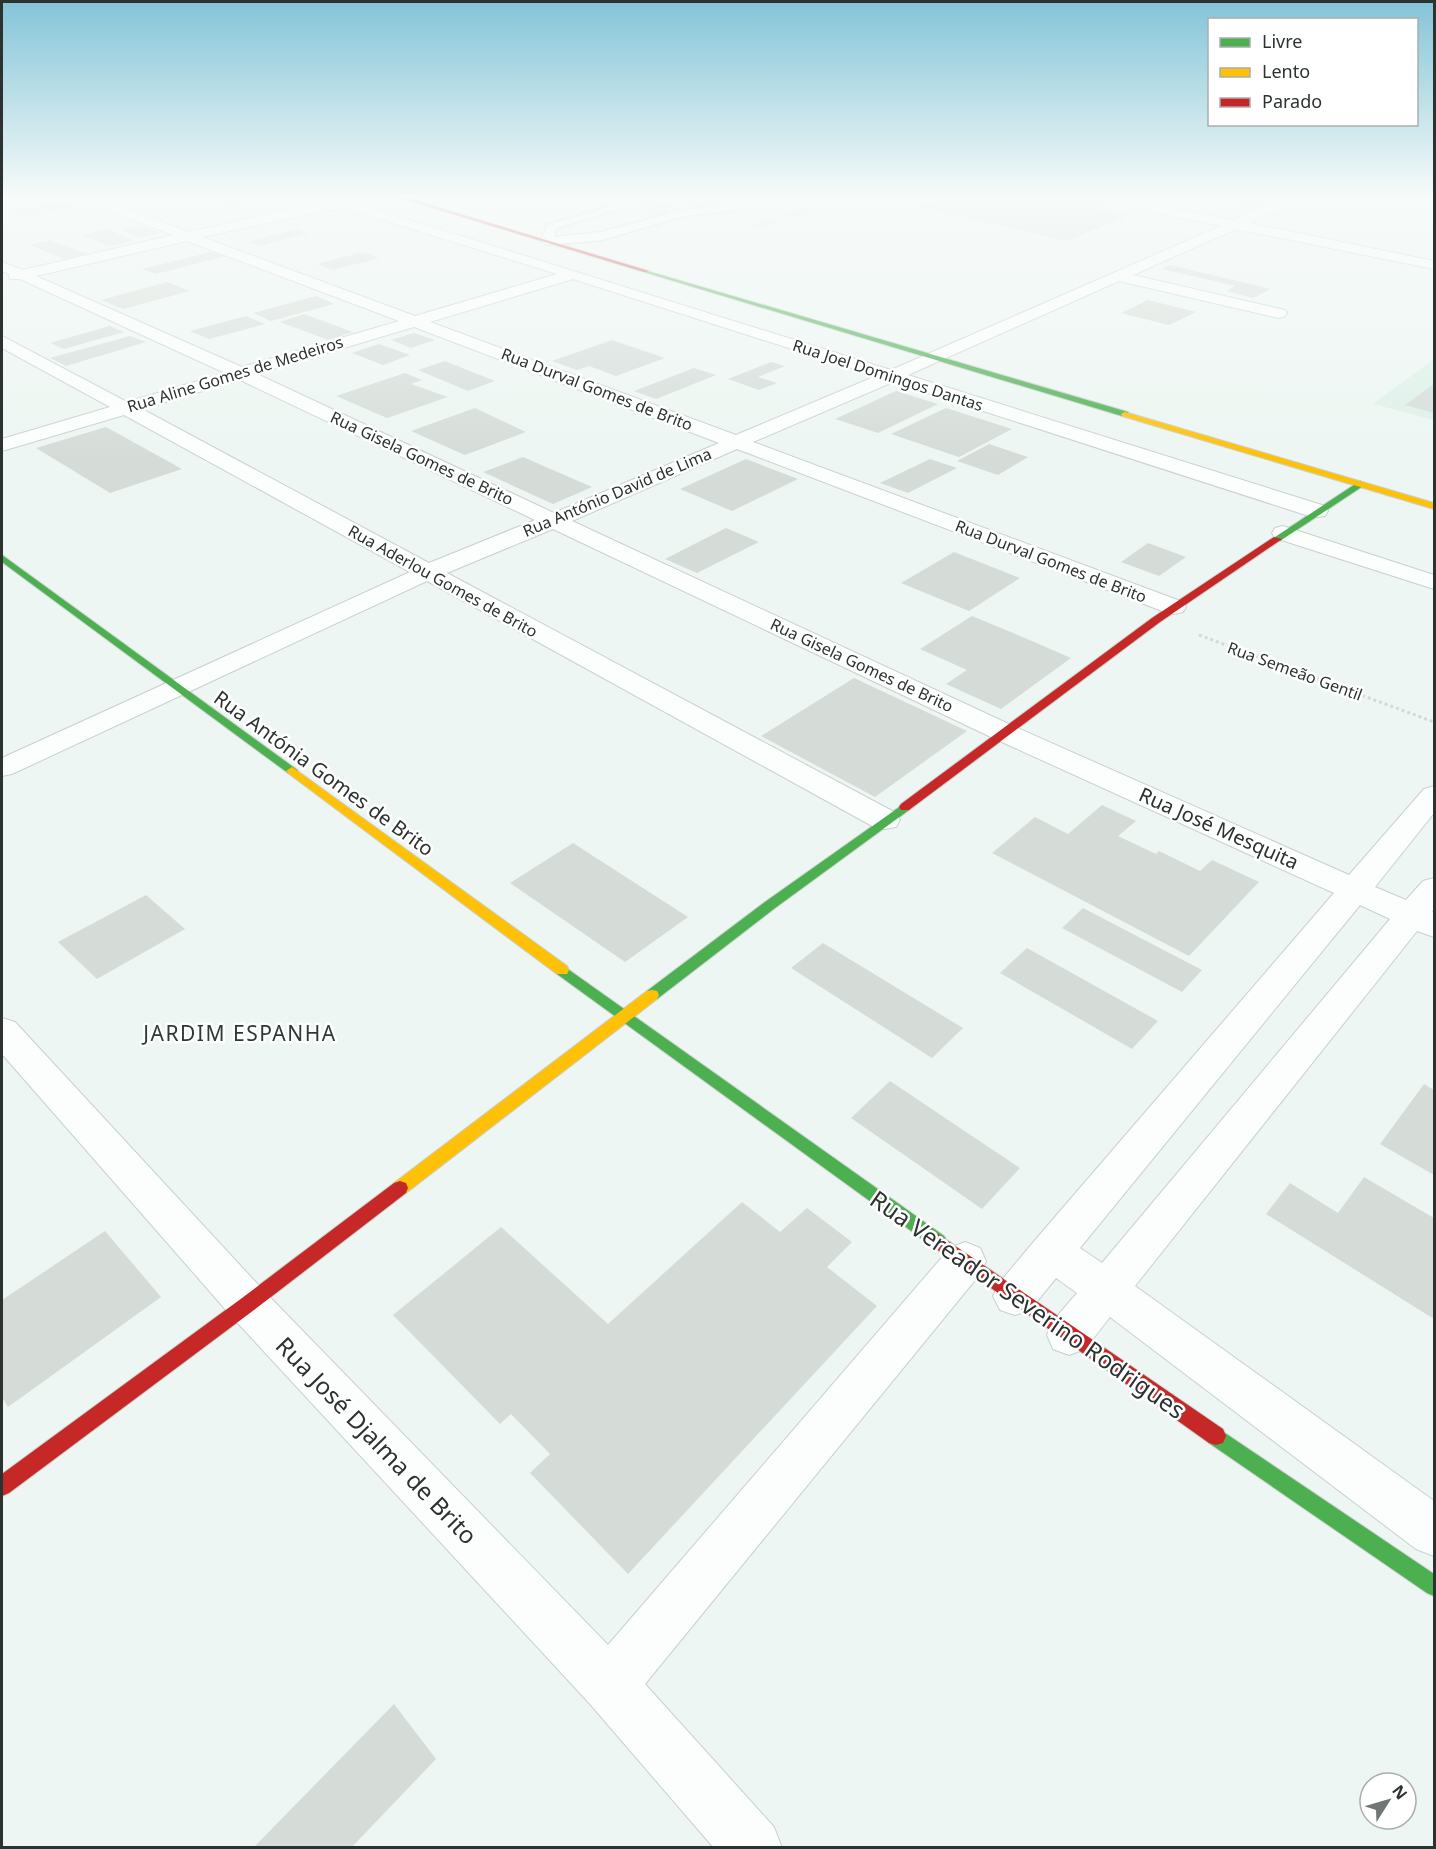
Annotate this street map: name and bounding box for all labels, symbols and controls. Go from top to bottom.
legend [1208,18,1418,126]
text: Livre [1262,29,1302,53]
text: Lento [1262,59,1310,83]
text: Parado [1262,89,1322,113]
street label: Rua Aline Gomes de Medeiros [124,331,346,417]
street label: Rua Joel Domingos Dantas [790,334,986,416]
street label: Rua Durval Gomes de Brito [498,342,696,436]
street label: Rua Gisela Gomes de Brito [327,406,517,510]
street label: Rua António David de Lima [519,442,715,542]
street label: Rua Durval Gomes de Brito [952,514,1150,608]
street label: Rua Aderlou Gomes de Brito [344,520,542,642]
street label: Rua Gisela Gomes de Brito [767,613,957,717]
street label: Rua Semeão Gentil [1224,636,1366,706]
street label: Rua Antónia Gomes de Brito [209,684,439,862]
street label: Rua José Mesquita [1135,781,1303,875]
district label: JARDIM ESPANHA [141,1019,337,1047]
street label: Rua Vereador Severino Rodrigues [864,1182,1192,1426]
street label: Rua José Djalma de Brito [269,1329,485,1551]
north arrow [1358,1771,1418,1831]
text: N [1387,1780,1413,1804]

